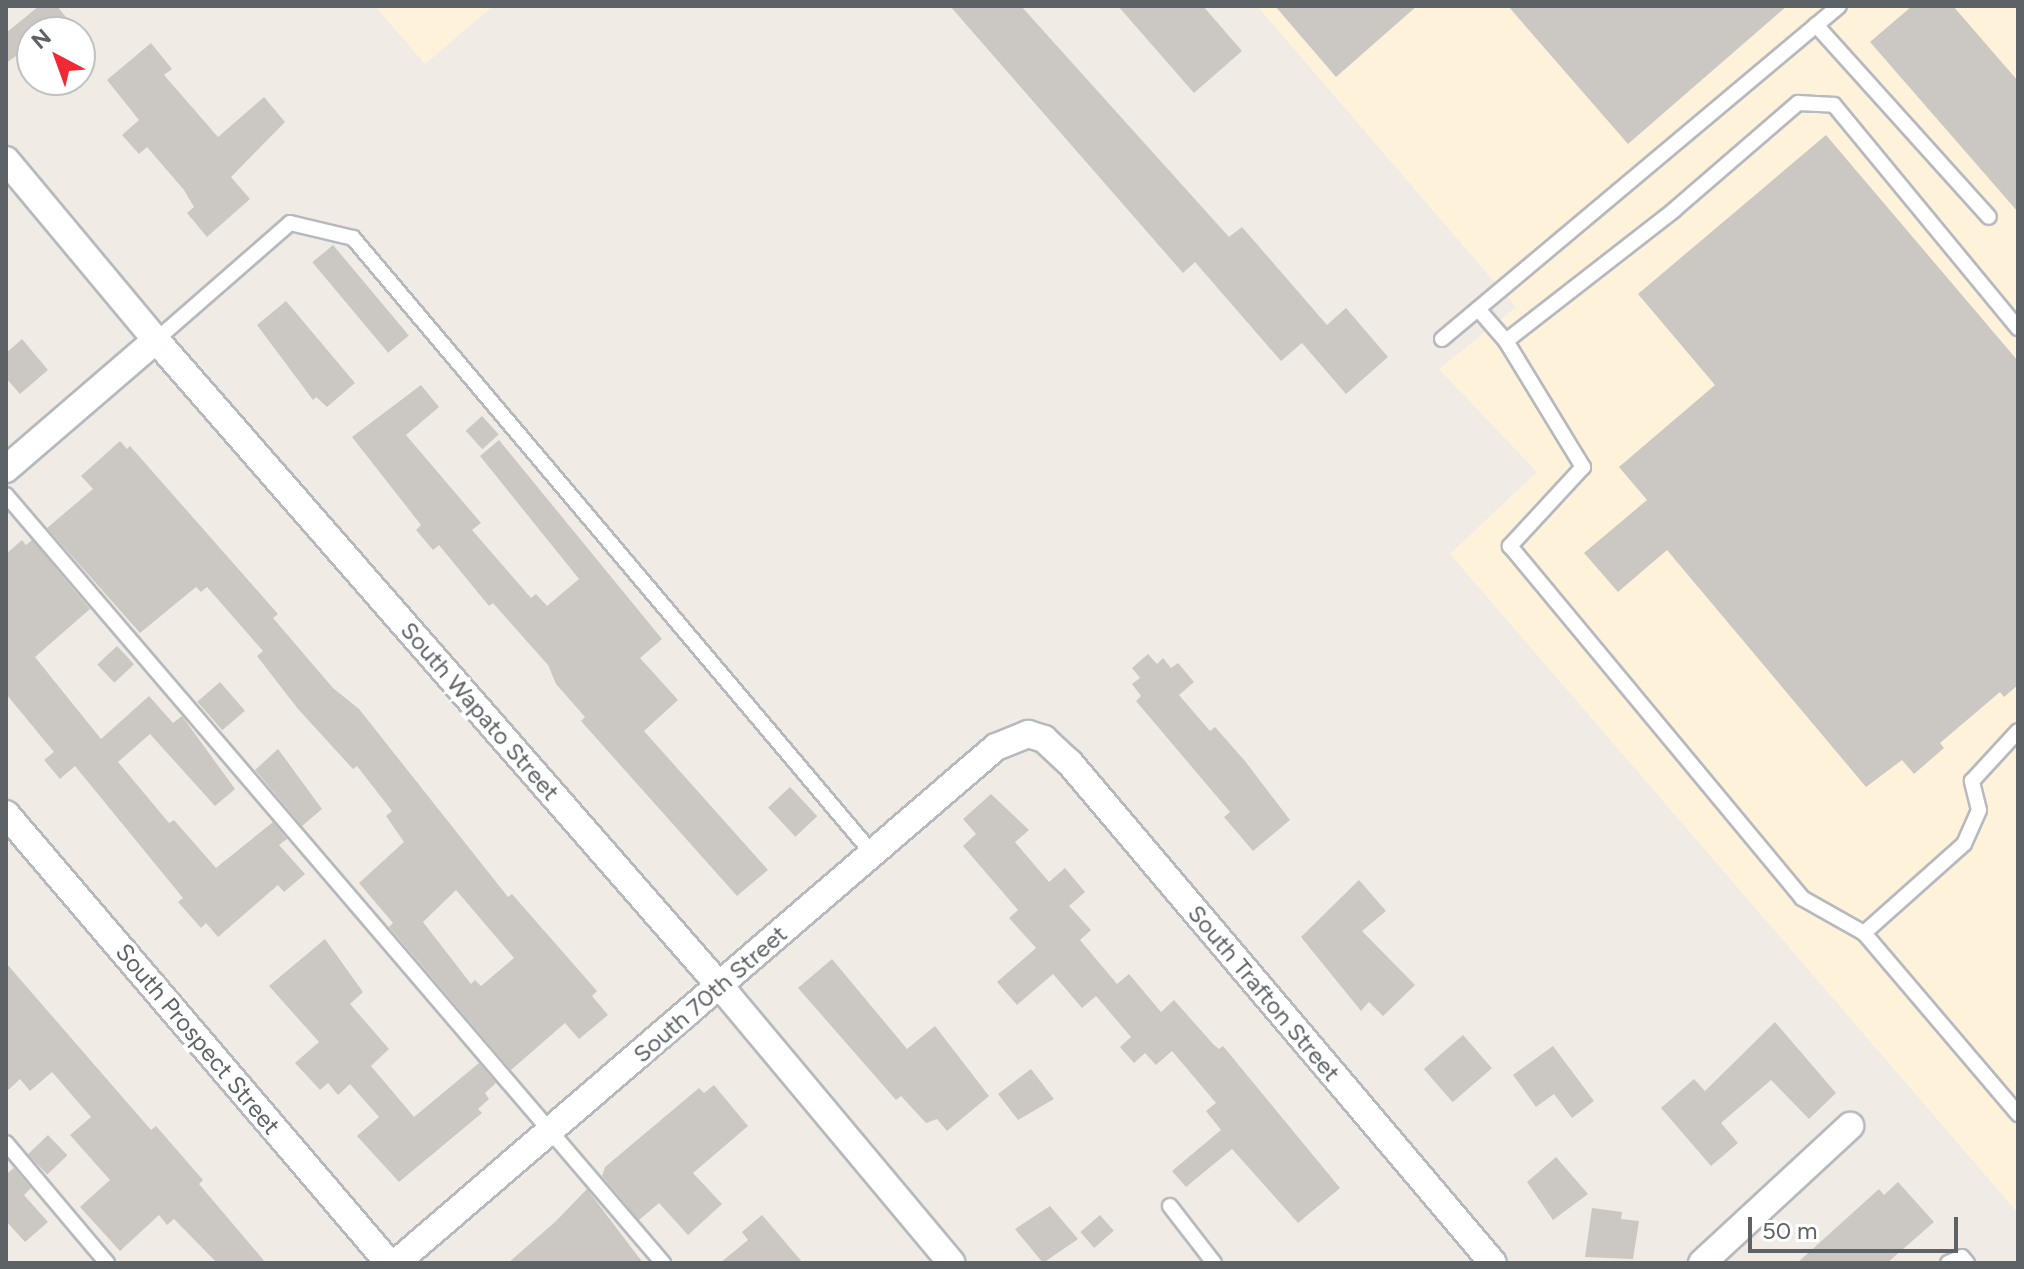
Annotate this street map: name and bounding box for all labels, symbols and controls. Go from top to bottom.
north arrow [16,16,96,96]
text: N [26,23,57,55]
street label: South Wapato Street [395,616,565,806]
street label: South Trafton Street [1182,899,1346,1087]
street label: South 70th Street [627,919,793,1069]
street label: South Prospect Street [110,938,286,1140]
scale bar [1752,1201,1962,1251]
text: 50 m [1762,1216,1818,1245]

